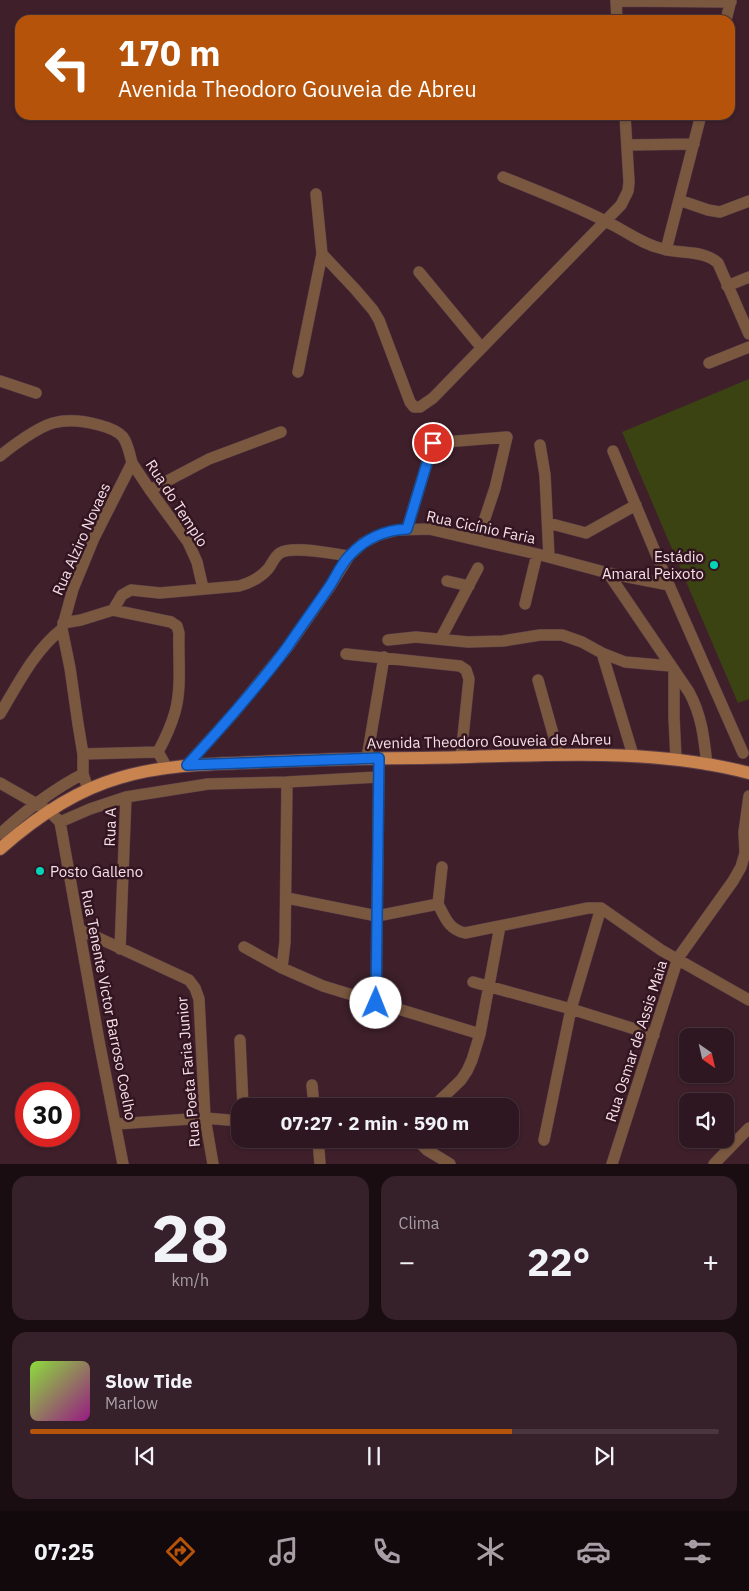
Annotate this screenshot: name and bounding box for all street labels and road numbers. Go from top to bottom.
street label: Rua do Templo [142,456,212,550]
street label: Rua Alziro Novaes [48,480,114,598]
street label: Rua Cicínio Faria [425,506,537,548]
street label: Avenida Theodoro Gouveia de Abreu [367,729,611,753]
street label: Rua A [100,807,120,847]
street label: Rua Tenente Victor Barroso Coelho [77,888,141,1122]
street label: Rua Osmar de Assis Maia [601,958,671,1124]
street label: Rua Poeta Faria Junior [172,996,204,1148]

